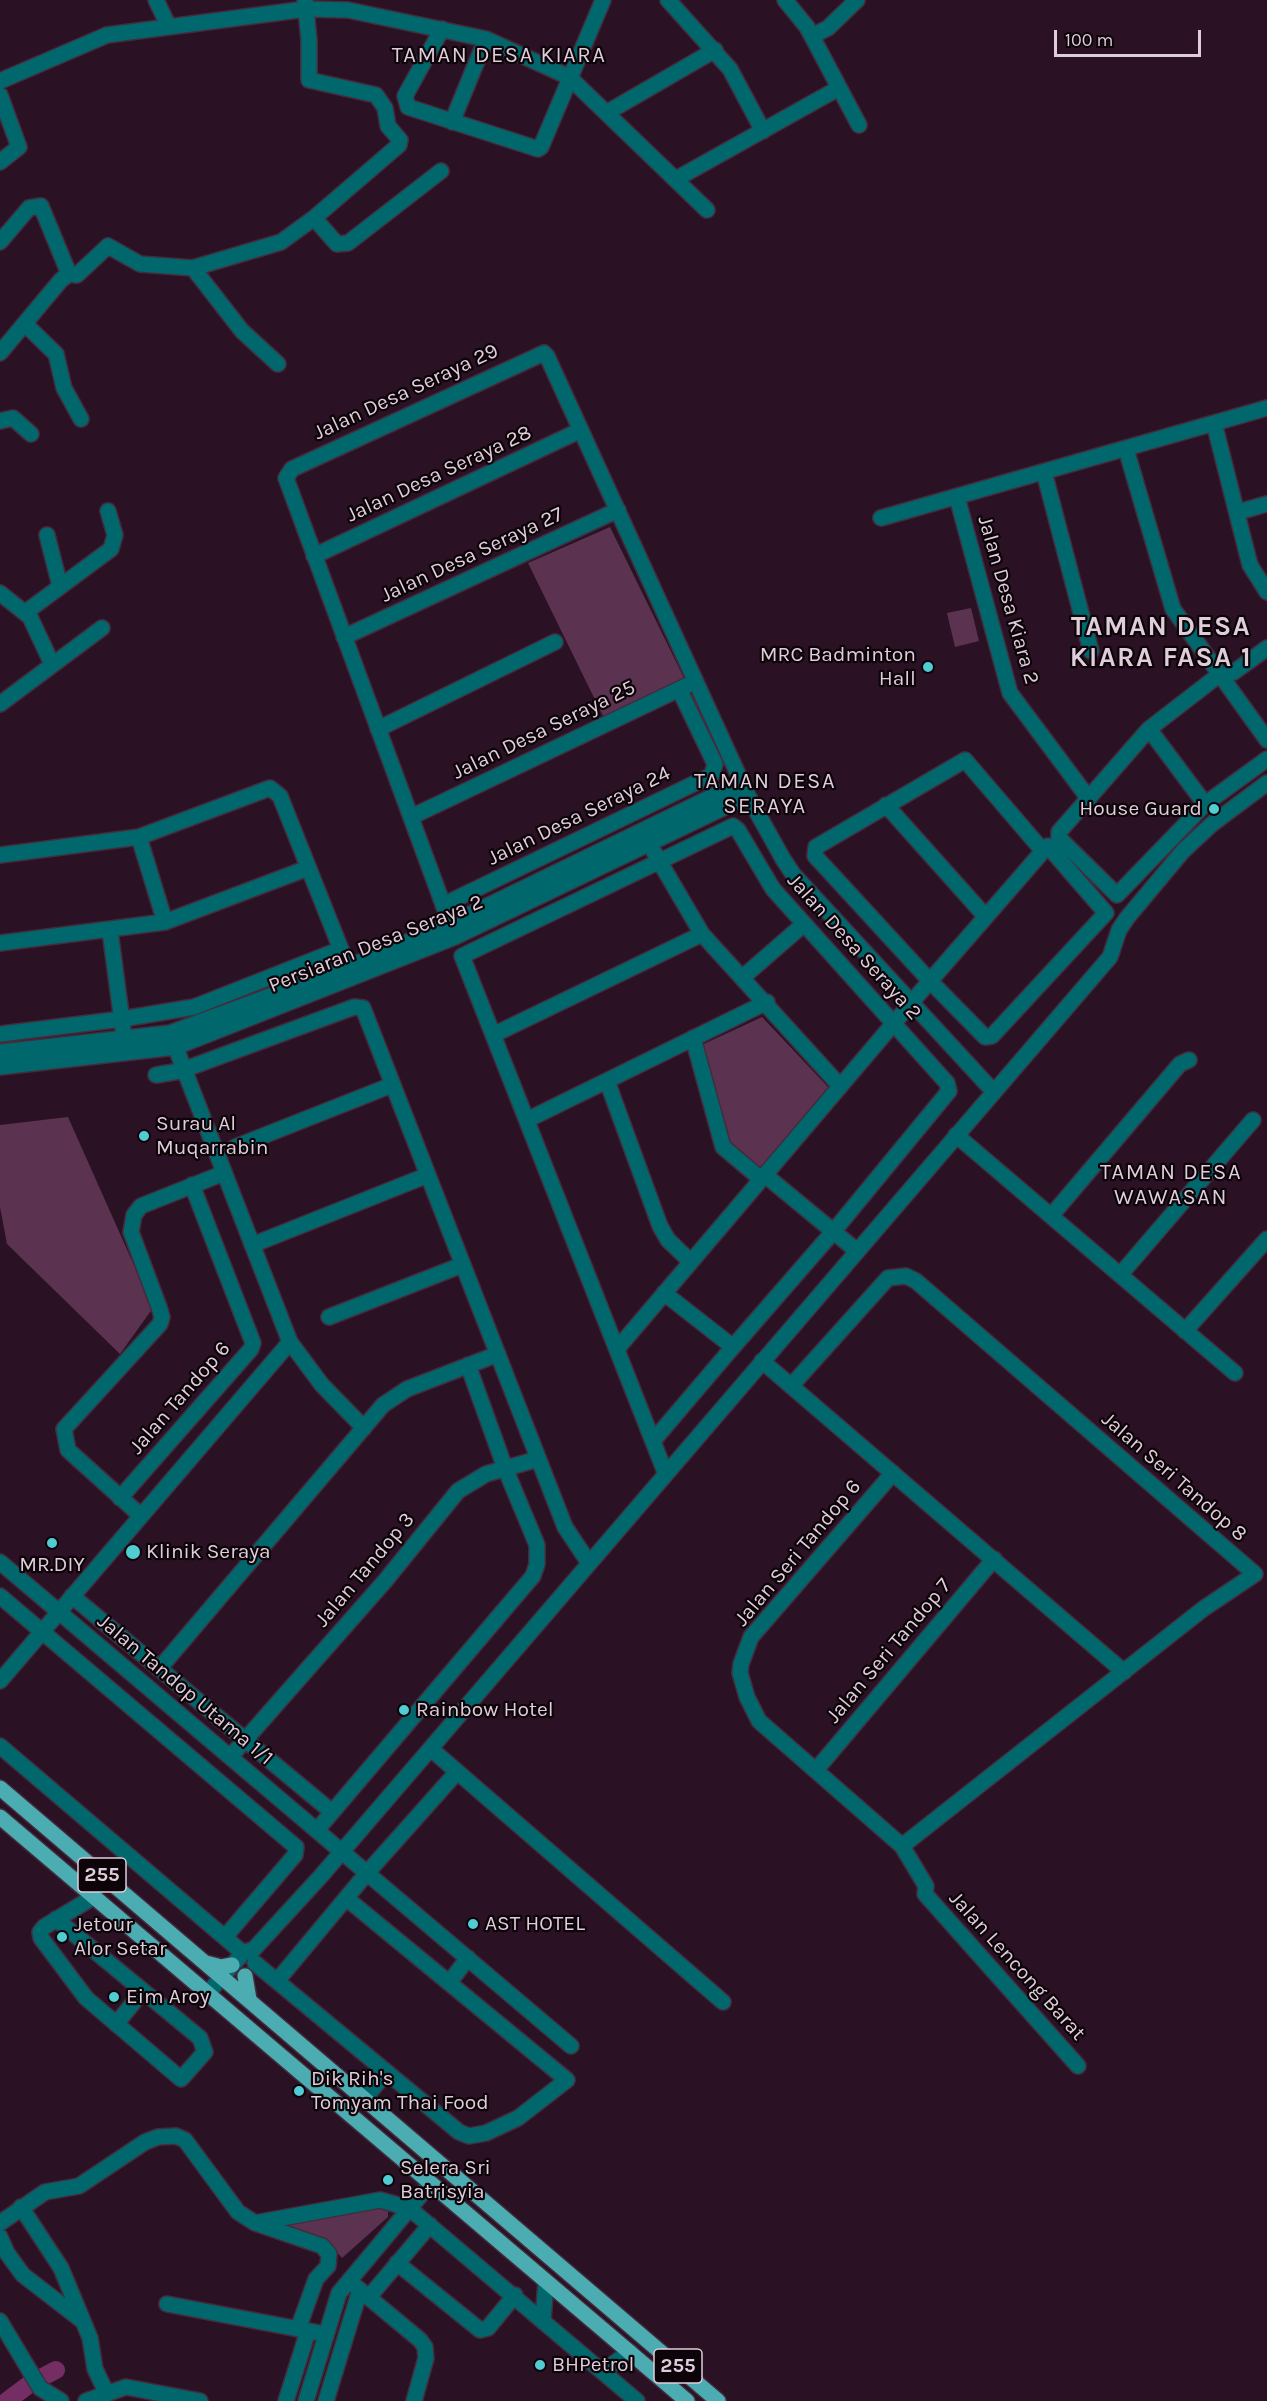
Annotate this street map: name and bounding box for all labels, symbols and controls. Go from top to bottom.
scale bar [1057,18,1204,56]
text: 100 m [1065,29,1113,51]
district label: TAMAN DESA KIARA [392,43,606,69]
street label: Jalan Desa Seraya 29 [310,338,502,446]
street label: Jalan Desa Seraya 28 [342,420,536,528]
street label: Jalan Desa Seraya 27 [377,502,567,608]
street label: Jalan Desa Kiara 2 [972,513,1044,687]
district label: TAMAN DESA KIARA FASA 1 [1070,611,1252,674]
place label: MRC Badminton Hall [760,642,916,692]
marker: MRC Badminton Hall [921,660,935,674]
street label: Jalan Desa Seraya 25 [448,675,640,785]
street label: Jalan Desa Seraya 24 [484,761,674,871]
district label: TAMAN DESA SERAYA [694,769,836,820]
place label: House Guard [1079,796,1202,822]
marker: House Guard [1207,802,1221,816]
street label: Jalan Desa Seraya 2 [782,869,926,1025]
street label: Persiaran Desa Seraya 2 [265,889,487,999]
place label: Surau Al Muqarrabin [156,1111,268,1161]
marker: Surau Al Muqarrabin [137,1129,151,1143]
district label: TAMAN DESA WAWASAN [1100,1160,1242,1212]
street label: Jalan Tandop 6 [124,1336,236,1460]
street label: Jalan Seri Tandop 8 [1096,1407,1252,1547]
street label: Jalan Seri Tandop 6 [729,1475,867,1631]
street label: Jalan Tandop 3 [310,1508,420,1632]
marker: MR.DIY [45,1536,59,1550]
place label: Klinik Seraya [146,1539,271,1565]
marker: Klinik Seraya [124,1543,142,1561]
place label: MR.DIY [19,1552,85,1578]
street label: Jalan Seri Tandop 7 [821,1573,957,1729]
street label: Jalan Tandop Utama 1/1 [92,1609,278,1771]
place label: Rainbow Hotel [416,1697,554,1723]
marker: Rainbow Hotel [397,1703,411,1717]
road number: 255 [78,1858,126,1892]
street label: Jalan Lencong Barat [943,1886,1091,2046]
place label: AST HOTEL [485,1911,585,1937]
place label: Jetour Alor Setar [74,1912,167,1962]
marker: AST HOTEL [466,1917,480,1931]
marker: Jetour Alor Setar [55,1930,69,1944]
place label: Eim Aroy [126,1984,210,2010]
marker: Eim Aroy [107,1990,121,2004]
place label: Dik Rih's Tomyam Thai Food [311,2066,489,2116]
marker: Dik Rih's Tomyam Thai Food [292,2084,306,2098]
place label: Selera Sri Batrisyia [400,2155,491,2205]
marker: Selera Sri Batrisyia [381,2173,395,2187]
road number: 255 [654,2349,702,2383]
place label: BHPetrol [552,2352,634,2378]
marker: BHPetrol [533,2358,547,2372]

